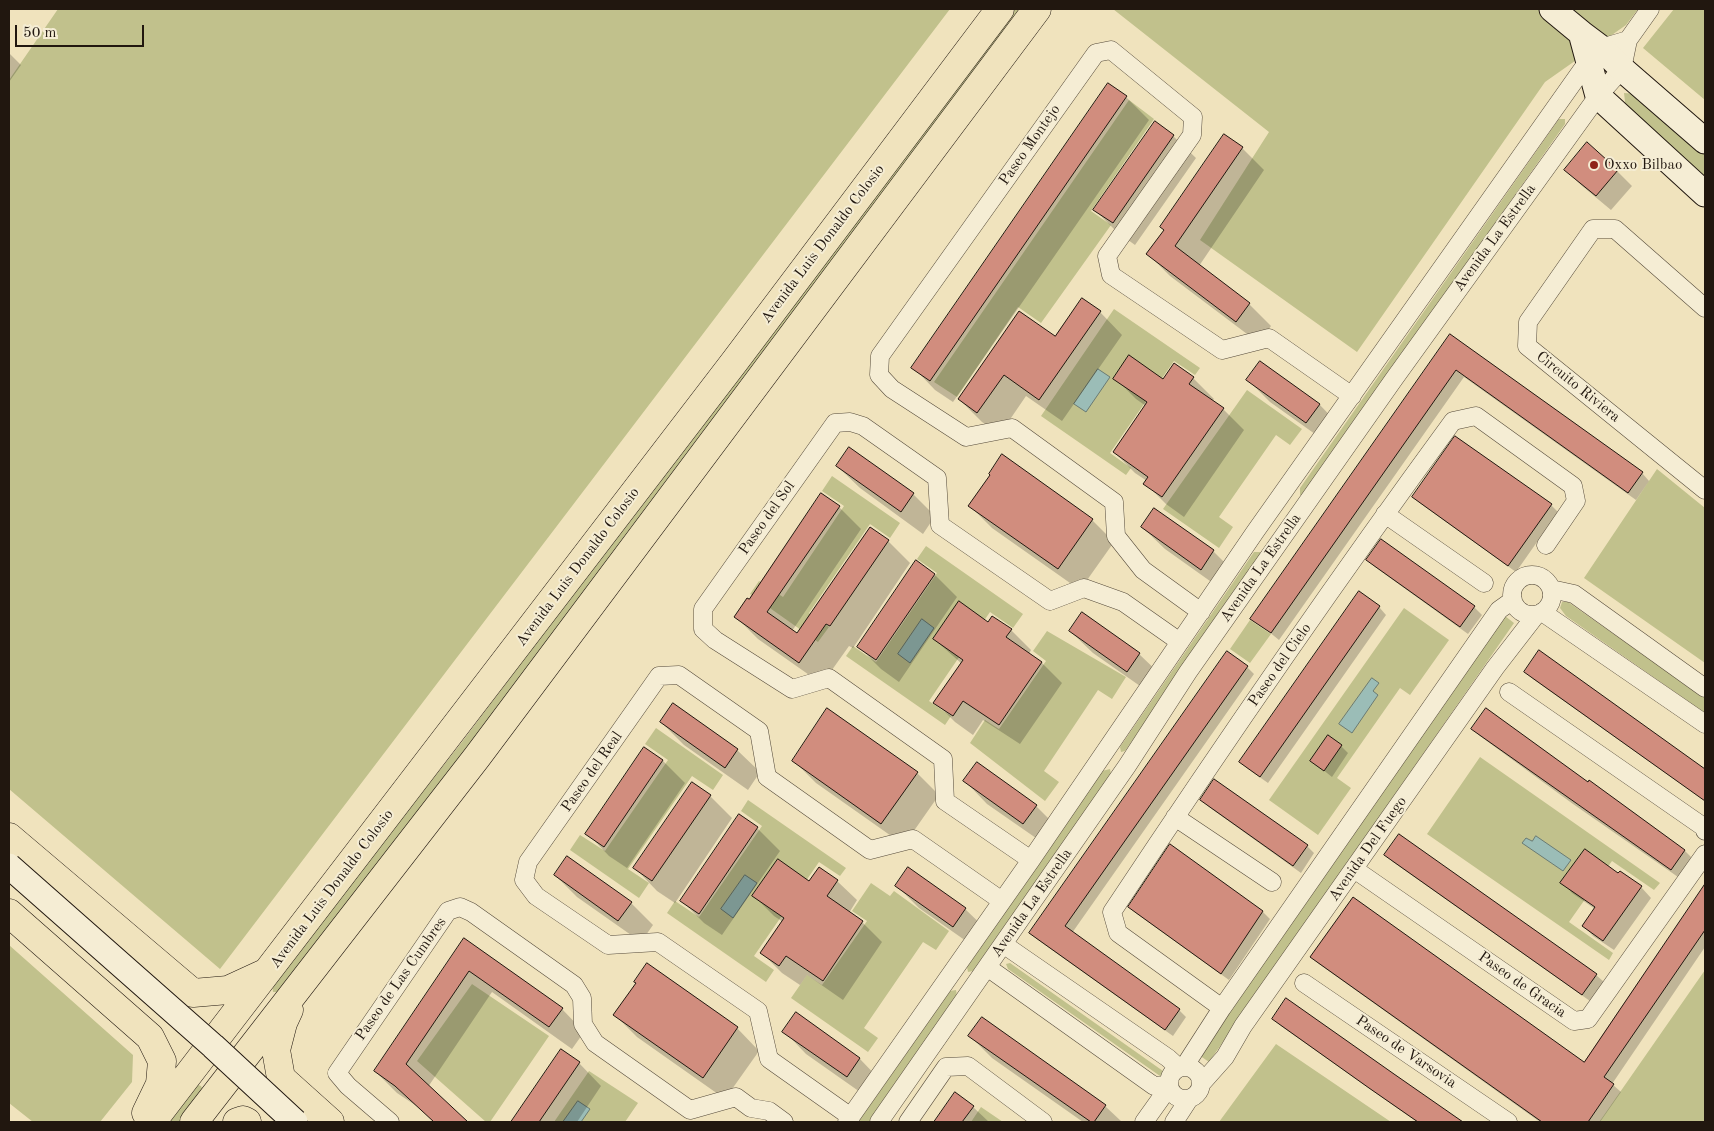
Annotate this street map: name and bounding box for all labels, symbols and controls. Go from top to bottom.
scale bar [18,15,146,47]
text: 50 m [23,26,57,41]
street label: Paseo Montejo [996,101,1064,189]
place label: Oxxo Bilbao [1604,156,1682,174]
marker: Oxxo Bilbao [1588,159,1600,171]
street label: Avenida Luis Donaldo Colosio [757,161,889,327]
street label: Avenida La Estrella [1450,181,1540,295]
street label: Circuito Riviera [1532,348,1624,426]
street label: Paseo del Sol [735,478,799,558]
street label: Avenida Luis Donaldo Colosio [512,484,644,650]
street label: Avenida La Estrella [1217,510,1305,626]
street label: Paseo del Cielo [1245,620,1315,710]
street label: Paseo del Real [558,728,626,816]
street label: Avenida Del Fuego [1325,793,1411,905]
street label: Avenida Luis Donaldo Colosio [266,806,398,972]
street label: Avenida La Estrella [988,845,1076,961]
street label: Paseo de Las Cumbres [352,914,450,1044]
street label: Paseo de Gracia [1475,948,1569,1022]
street label: Paseo de Varsovia [1352,1012,1460,1092]

